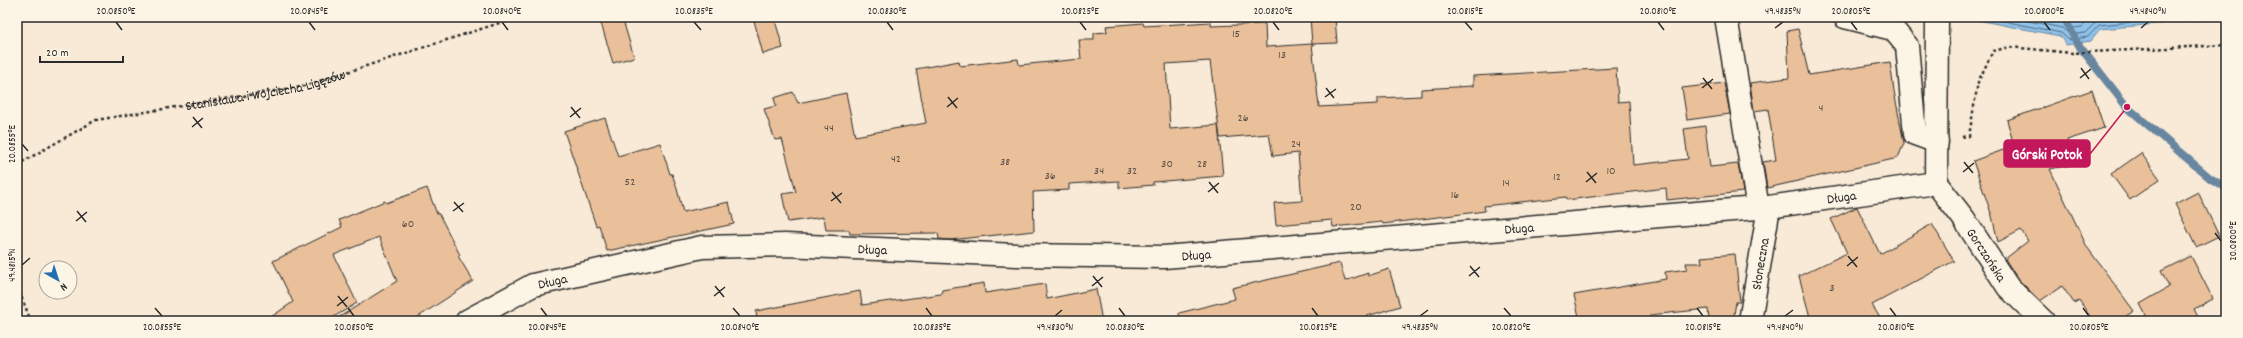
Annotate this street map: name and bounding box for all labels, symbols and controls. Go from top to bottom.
text: 20.0850°E [97,5,136,19]
text: 20.0845°E [290,5,328,19]
text: 20.0840°E [483,5,522,19]
text: 20.0835°E [675,5,713,19]
text: 20.0830°E [868,5,907,19]
text: 20.0825°E [1061,5,1099,19]
text: 20.0820°E [1254,5,1293,19]
text: 20.0815°E [1447,5,1483,19]
text: 20.0810°E [1640,5,1677,19]
text: 49.4835°N [1765,5,1801,19]
text: 20.0805°E [1832,5,1871,19]
text: 20.0800°E [2024,5,2064,19]
text: 49.4840°N [2130,5,2166,19]
house number: 15 [1232,26,1240,43]
scale bar [40,38,123,64]
text: 20 m [46,45,69,62]
house number: 13 [1278,47,1286,64]
street label: Stanisława i Wojciecha Ligęzów [184,65,348,117]
house number: 4 [1819,100,1824,117]
house number: 26 [1237,110,1249,127]
house number: 44 [824,120,834,137]
text: 20.0855°E [6,125,20,163]
house number: 24 [1291,136,1301,153]
callout: Górski Potok [2004,140,2090,167]
text: Górski Potok [2012,145,2082,167]
house number: 42 [891,151,901,168]
house number: 38 [1000,154,1010,171]
house number: 30 [1161,156,1173,173]
house number: 28 [1197,156,1207,173]
house number: 34 [1094,163,1104,180]
house number: 32 [1127,163,1137,180]
house number: 10 [1606,163,1616,180]
house number: 36 [1044,168,1056,185]
house number: 12 [1553,169,1561,186]
house number: 52 [625,174,635,191]
house number: 14 [1502,175,1510,192]
street label: Długa [1826,186,1858,211]
house number: 16 [1451,187,1459,204]
house number: 20 [1350,199,1362,216]
house number: 60 [402,216,414,233]
street label: Długa [1504,218,1535,241]
text: 20.0800°E [2227,221,2241,261]
street label: Gorczańska [1960,225,2010,287]
street label: Słoneczna [1747,236,1776,292]
street label: Długa [857,240,888,261]
street label: Długa [1181,245,1212,268]
text: 49.4815°N [6,248,20,282]
north arrow [38,260,78,300]
street label: Długa [536,270,570,296]
text: N [55,278,70,294]
house number: 3 [1829,280,1835,297]
text: 20.0855°E [143,321,181,335]
text: 20.0850°E [335,321,374,335]
text: 20.0845°E [528,321,566,335]
text: 20.0840°E [721,321,760,335]
text: 20.0835°E [913,321,951,335]
text: 49.4830°N [1037,321,1073,335]
text: 20.0830°E [1106,321,1145,335]
text: 20.0825°E [1299,321,1337,335]
text: 49.4835°N [1402,321,1438,335]
text: 20.0820°E [1492,321,1531,335]
text: 20.0815°E [1685,321,1721,335]
text: 49.4840°N [1767,321,1803,335]
text: 20.0810°E [1878,321,1915,335]
text: 20.0805°E [2070,321,2109,335]

